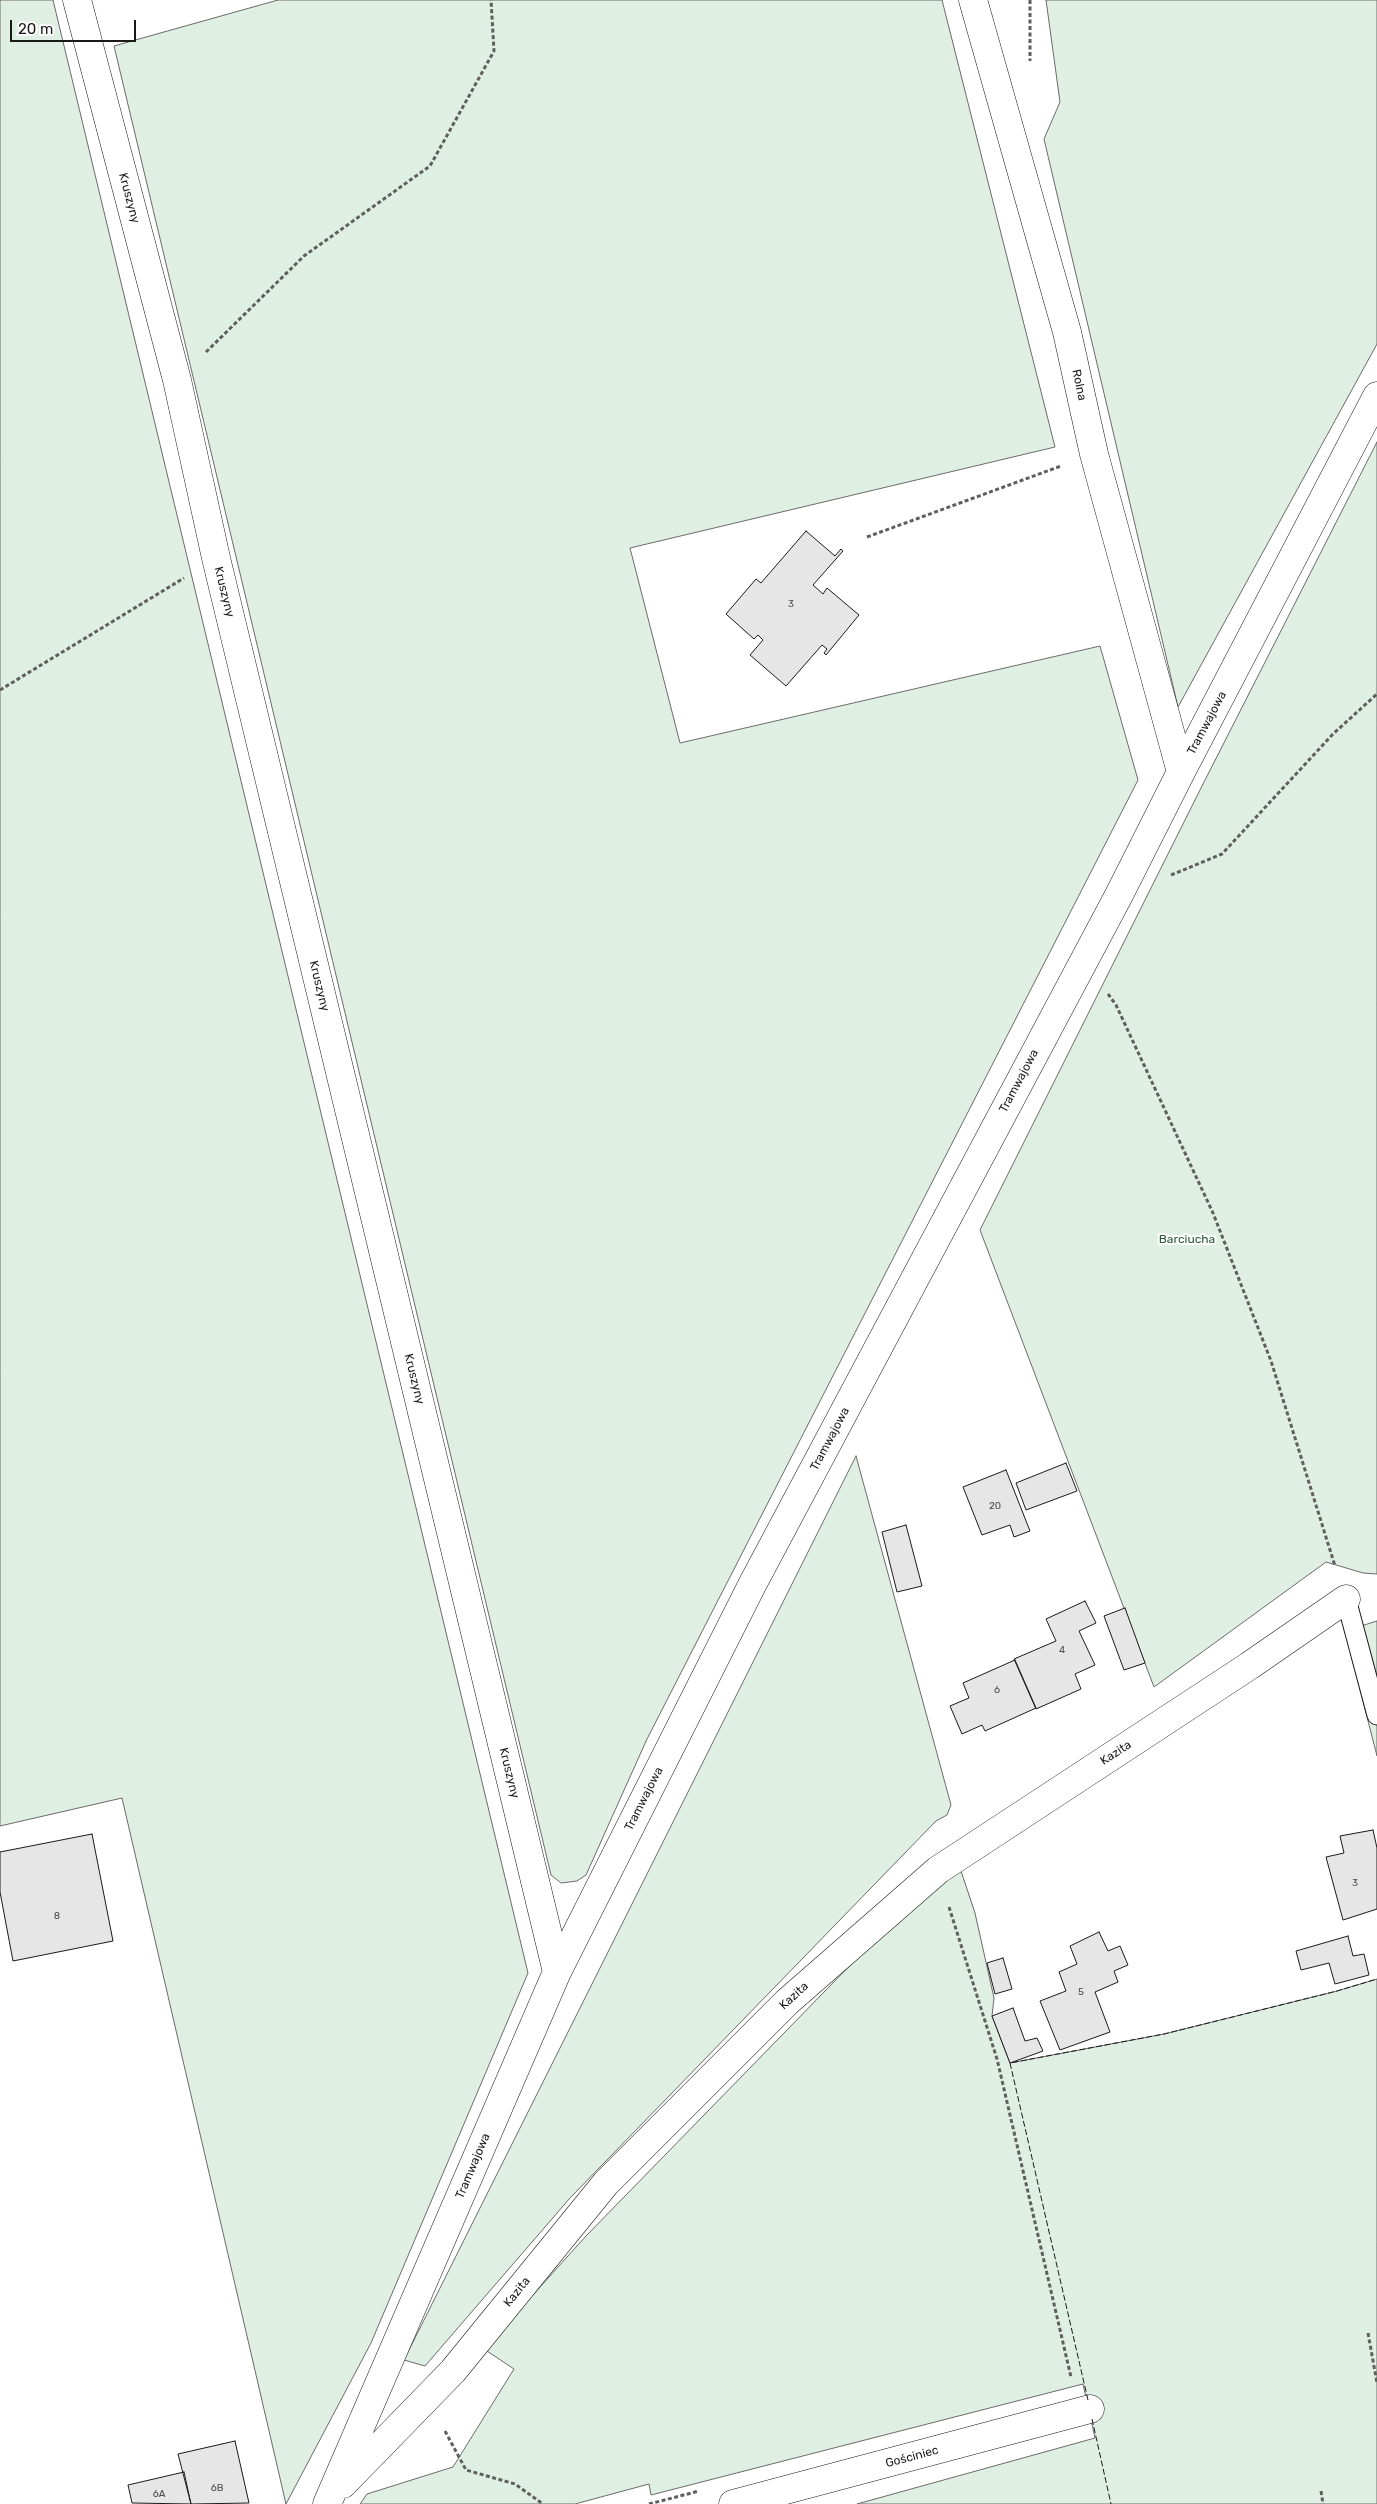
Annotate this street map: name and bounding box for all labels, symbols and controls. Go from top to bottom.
scale bar [12,10,139,42]
text: 20 m [18,20,53,38]
street label: Kruszyny [115,171,143,225]
street label: Rolna [1069,368,1089,402]
street label: Kruszyny [211,565,237,619]
house number: 3 [788,598,794,610]
street label: Tramwajowa [1184,689,1230,757]
street label: Kruszyny [306,959,332,1013]
street label: Tramwajowa [996,1047,1042,1115]
park label: Barciucha [1159,1233,1215,1247]
street label: Kruszyny [401,1352,427,1406]
street label: Tramwajowa [807,1405,853,1473]
house number: 20 [989,1500,1001,1512]
house number: 4 [1059,1644,1065,1656]
house number: 6 [994,1684,1000,1696]
street label: Kazita [1098,1738,1134,1768]
street label: Kruszyny [496,1746,522,1800]
street label: Tramwajowa [622,1765,666,1833]
house number: 3 [1352,1877,1358,1889]
house number: 8 [54,1910,60,1922]
street label: Kazita [777,1979,811,2013]
house number: 5 [1078,1986,1084,1998]
street label: Tramwajowa [453,2131,493,2201]
street label: Kazita [501,2274,533,2310]
street label: Gościniec [884,2443,940,2471]
house number: 6B [211,2482,223,2494]
house number: 6A [153,2488,165,2500]

